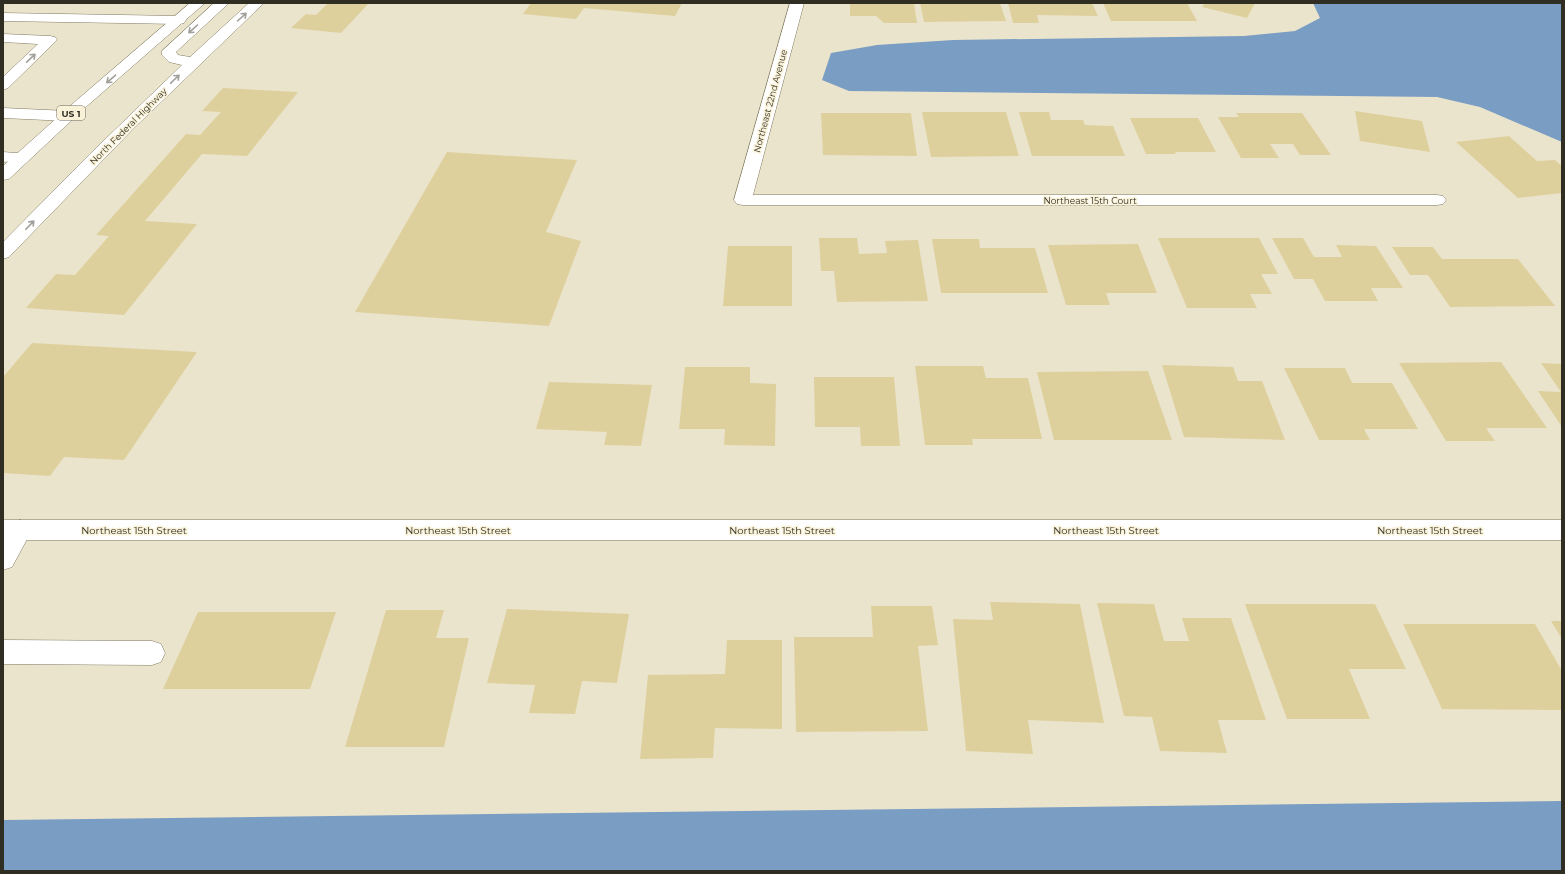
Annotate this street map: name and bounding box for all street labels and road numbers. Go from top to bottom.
street label: Northeast 22nd Avenue [751,48,789,154]
street label: North Federal Highway [87,85,169,167]
road number: US 1 [57,106,85,120]
street label: Northeast 15th Court [1043,195,1137,206]
street label: Northeast 15th Street [81,524,187,537]
street label: Northeast 15th Street [405,524,511,537]
street label: Northeast 15th Street [729,524,835,537]
street label: Northeast 15th Street [1053,524,1159,537]
street label: Northeast 15th Street [1377,524,1483,537]

